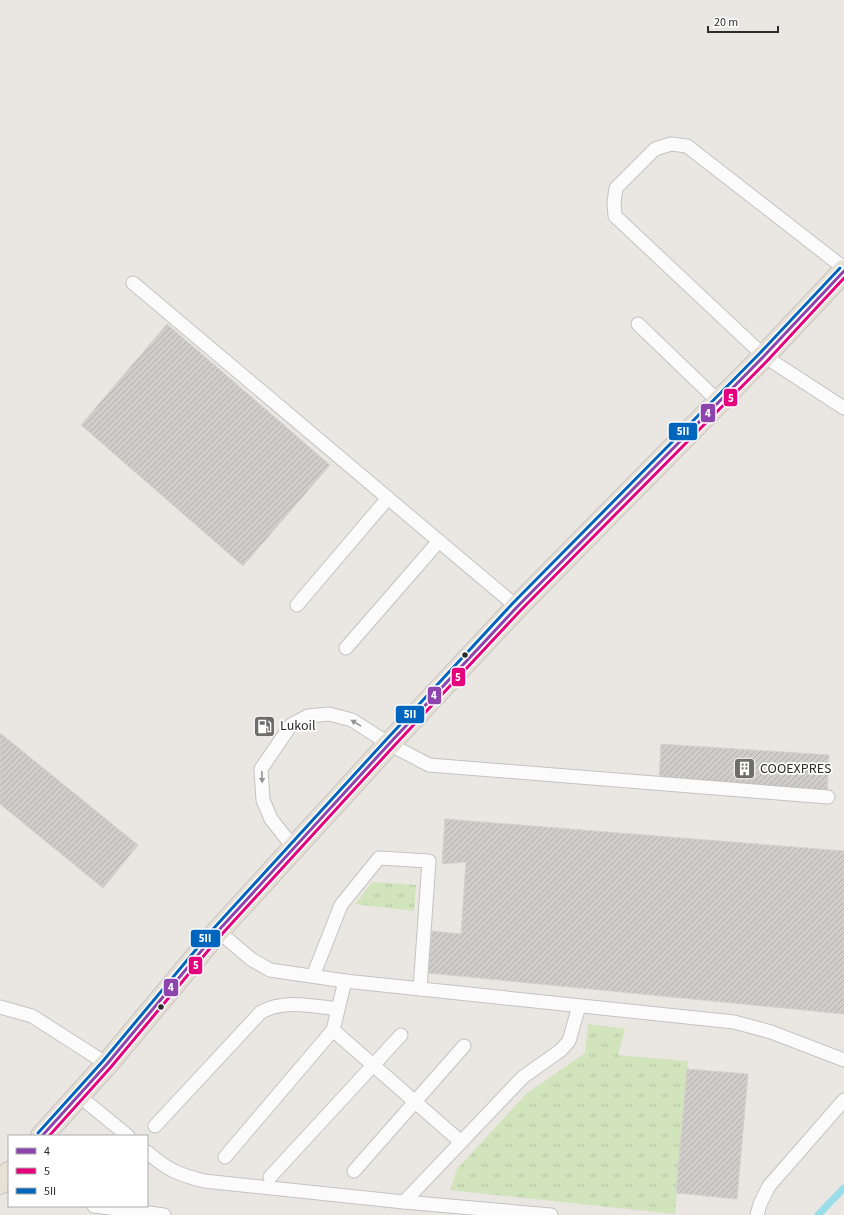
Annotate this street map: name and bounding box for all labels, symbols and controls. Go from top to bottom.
scale bar [708,8,778,34]
text: 20 m [714,14,738,31]
line badge: 5 [723,388,738,407]
text: 5 [728,391,734,406]
line badge: 4 [700,403,716,423]
text: 4 [705,406,711,421]
line badge: 5II [668,422,698,441]
text: 5II [677,424,689,439]
unlabelled marker [460,650,470,660]
line badge: 5 [451,667,466,687]
text: 5 [455,670,461,685]
line badge: 4 [427,686,442,705]
text: 4 [431,688,437,703]
line badge: 5II [395,705,425,724]
text: 5II [404,707,416,722]
fuel station icon: Lukoil [252,713,278,739]
place label: Lukoil [280,716,316,736]
one-way arrow [350,720,362,727]
building icon: COOEXPRES [731,756,757,782]
place label: COOEXPRES [760,759,832,779]
one-way arrow [259,771,265,784]
line badge: 5II [190,929,221,948]
text: 5II [199,931,211,946]
line badge: 5 [188,956,203,975]
text: 5 [193,958,199,973]
line badge: 4 [163,978,179,997]
text: 4 [168,980,174,995]
unlabelled marker [156,1002,166,1012]
legend [8,1135,148,1207]
text: 4 [44,1143,50,1160]
text: 5 [44,1163,50,1180]
text: 5II [44,1183,56,1200]

